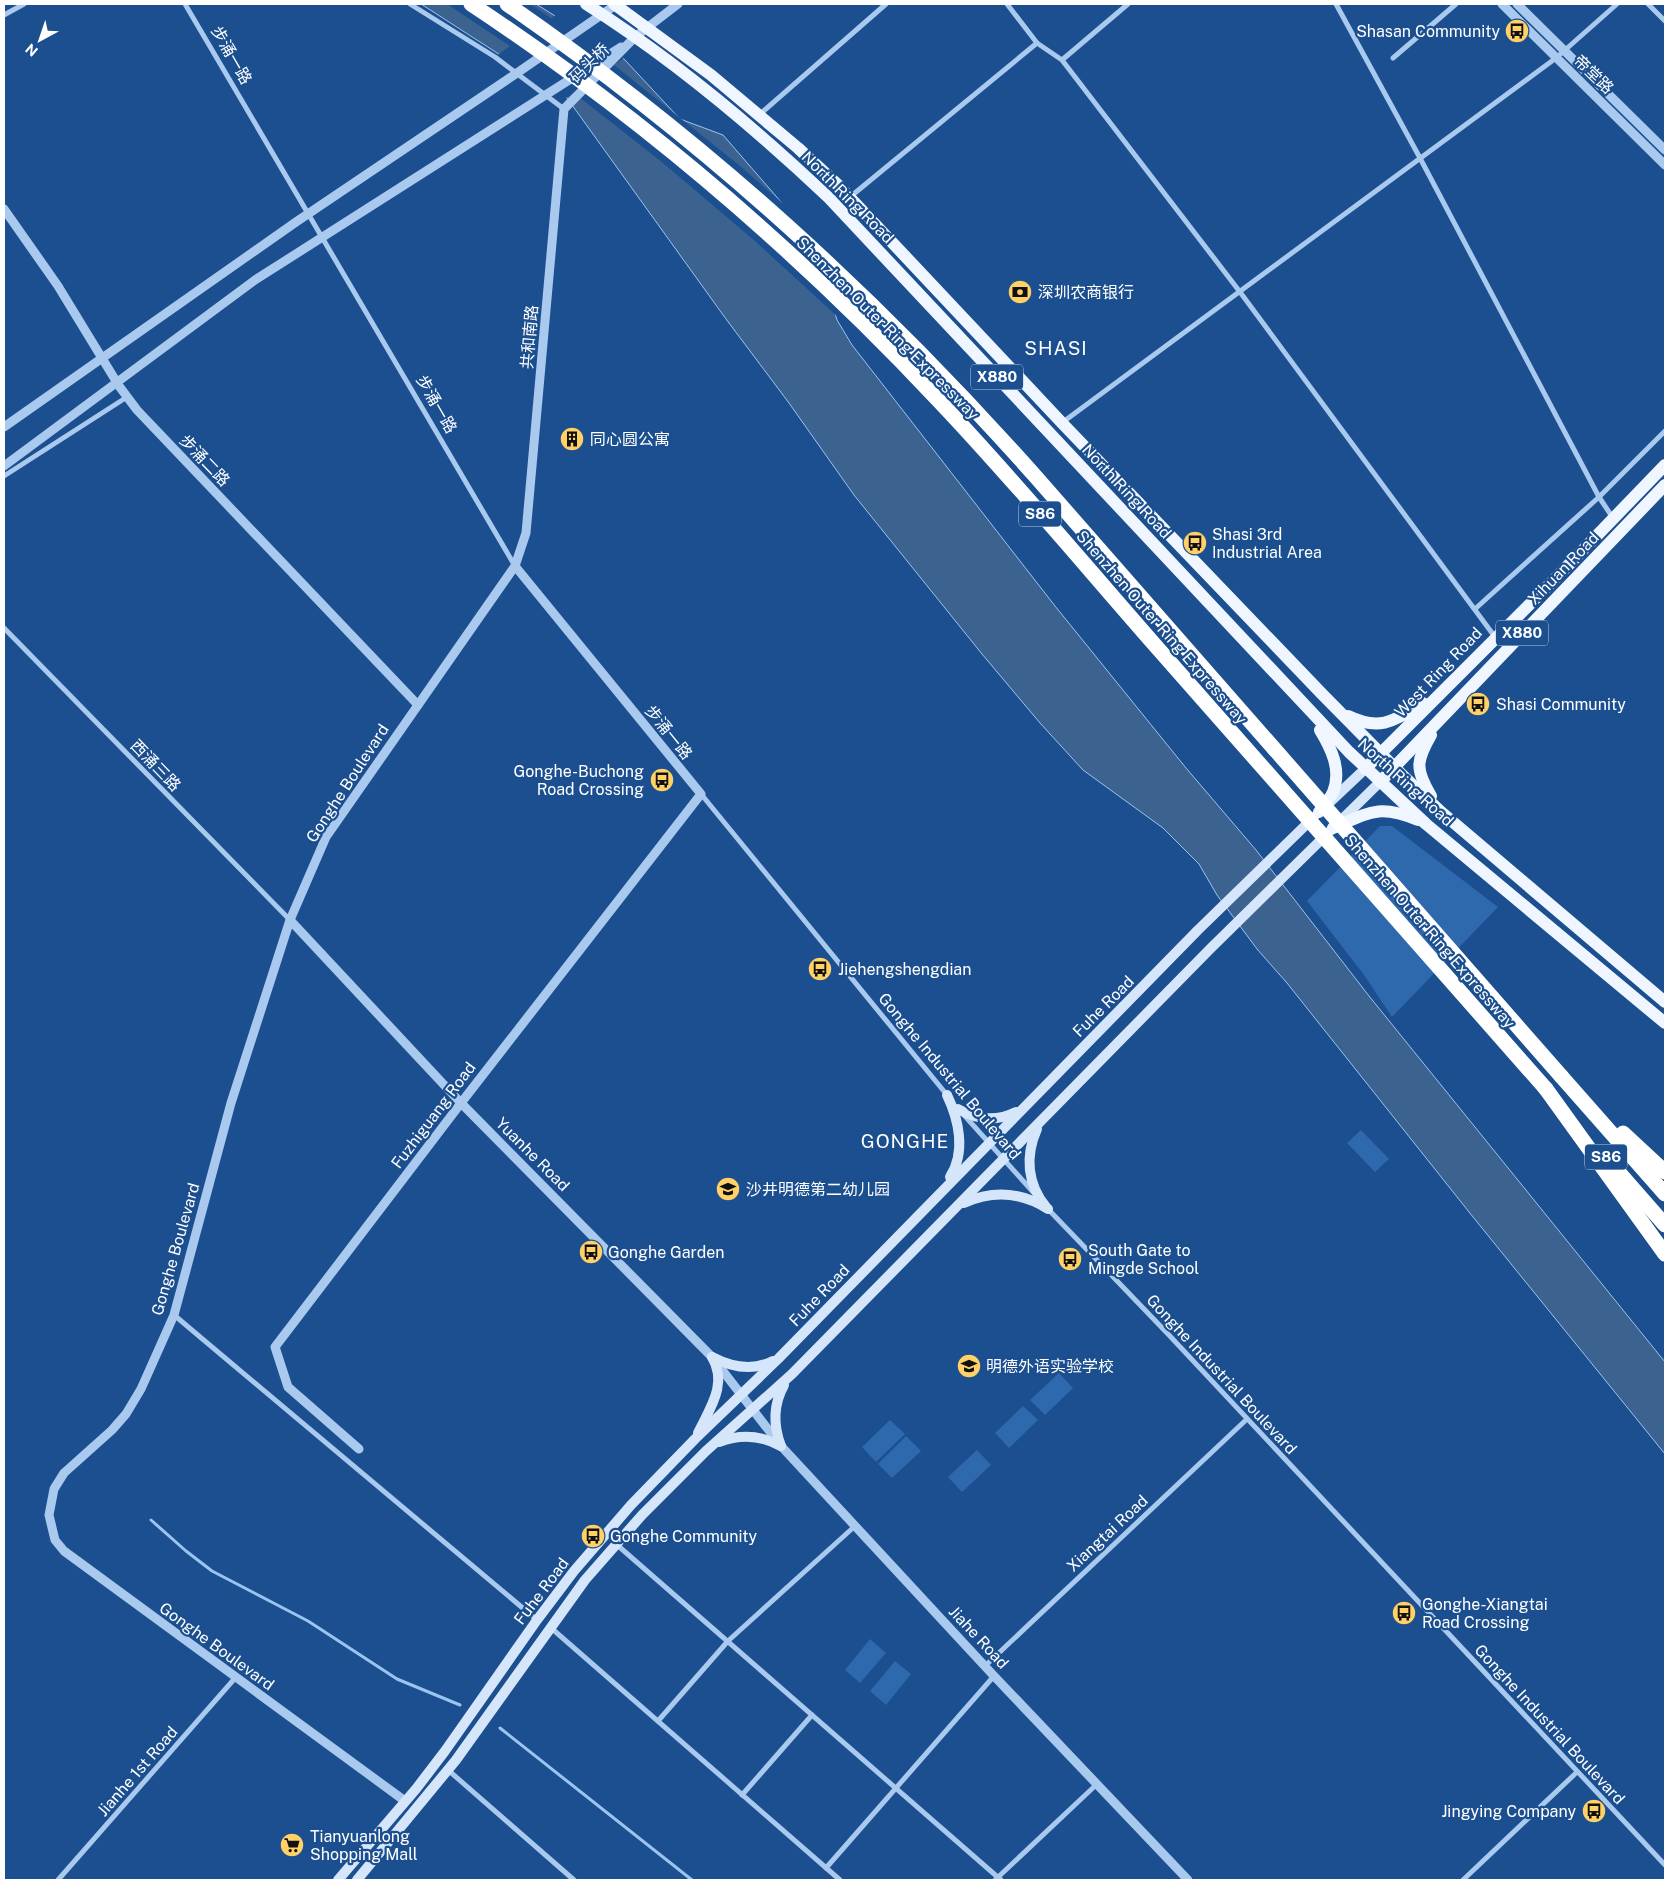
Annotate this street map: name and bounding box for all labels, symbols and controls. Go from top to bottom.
north arrow [15,15,65,65]
bus stop icon: Shasan Community [1504,18,1530,44]
place label: Shasan Community [1356,22,1500,41]
street label: 步涌一路 [207,23,256,88]
text: N [22,40,41,60]
street label: 码头桥 [566,40,613,87]
street label: 帝堂路 [1570,51,1618,98]
street label: North Ring Road [798,147,898,247]
street label: Shenzhen Outer Ring Expressway [792,233,983,424]
bank icon: 深圳农商银行 [1007,279,1033,305]
place label: 深圳农商银行 [1038,283,1134,302]
street label: 共和南路 [517,304,542,370]
district label: SHASI [1024,337,1088,359]
road number: X880 [971,364,1023,390]
street label: 步涌一路 [412,372,461,437]
building icon: 同心圆公寓 [559,426,585,452]
place label: 同心圆公寓 [590,430,670,449]
street label: 步涌二路 [176,431,234,490]
street label: North Ring Road [1078,440,1175,542]
road number: S86 [1019,502,1061,526]
place label: Shasi 3rd Industrial Area [1212,525,1322,562]
street label: Shenzhen Outer Ring Expressway [1072,527,1251,728]
street label: Xihuan Road [1524,528,1603,609]
bus stop icon: Shasi 3rd Industrial Area [1182,530,1208,556]
road number: X880 [1496,620,1548,646]
street label: West Ring Road [1391,624,1486,721]
bus stop icon: Shasi Community [1465,691,1491,717]
place label: Shasi Community [1496,695,1626,714]
street label: 步涌一路 [641,701,696,763]
street label: Gonghe Boulevard [302,721,393,846]
street label: North Ring Road [1354,734,1457,830]
street label: 西涌三路 [127,736,185,795]
place label: Gonghe-Buchong Road Crossing [513,762,644,799]
bus stop icon: Gonghe-Buchong Road Crossing [649,767,675,793]
street label: Shenzhen Outer Ring Expressway [1340,831,1519,1032]
bus stop icon: Jiehengshengdian [807,956,833,982]
place label: Jiehengshengdian [838,960,971,979]
street label: Fuhe Road [1069,972,1138,1041]
street label: Gonghe Industrial Boulevard [874,989,1025,1163]
street label: Fuzhiguang Road [387,1058,480,1172]
street label: Yuanhe Road [492,1114,573,1195]
district label: GONGHE [861,1130,949,1152]
road number: S86 [1585,1144,1627,1170]
school or university icon: 沙井明德第二幼儿园 [715,1176,741,1202]
place label: 沙井明德第二幼儿园 [746,1180,890,1199]
street label: Gonghe Boulevard [147,1181,203,1318]
bus stop icon: Gonghe Garden [578,1239,604,1265]
place label: South Gate to Mingde School [1088,1241,1199,1278]
place label: Gonghe Garden [608,1243,725,1262]
bus stop icon: South Gate to Mingde School [1057,1246,1083,1272]
street label: Fuhe Road [785,1260,854,1330]
street label: Gonghe Industrial Boulevard [1143,1291,1301,1458]
school or university icon: 明德外语实验学校 [956,1353,982,1379]
place label: 明德外语实验学校 [986,1357,1114,1376]
street label: Xiangtai Road [1063,1491,1152,1576]
bus stop icon: Gonghe Community [580,1523,606,1549]
place label: Gonghe Community [610,1527,758,1546]
street label: Fuhe Road [510,1554,573,1628]
place label: Gonghe-Xiangtai Road Crossing [1422,1595,1548,1632]
street label: Gonghe Boulevard [156,1598,278,1694]
bus stop icon: Gonghe-Xiangtai Road Crossing [1391,1600,1417,1626]
street label: Jiahe Road [945,1602,1013,1673]
street label: Gonghe Industrial Boulevard [1471,1641,1629,1808]
street label: Jianhe 1st Road [93,1723,182,1820]
bus stop icon: Jingying Company [1581,1798,1607,1824]
place label: Jingying Company [1441,1802,1576,1821]
place label: Tianyuanlong Shopping Mall [310,1827,418,1864]
supermarket icon: Tianyuanlong Shopping Mall [279,1832,305,1858]

